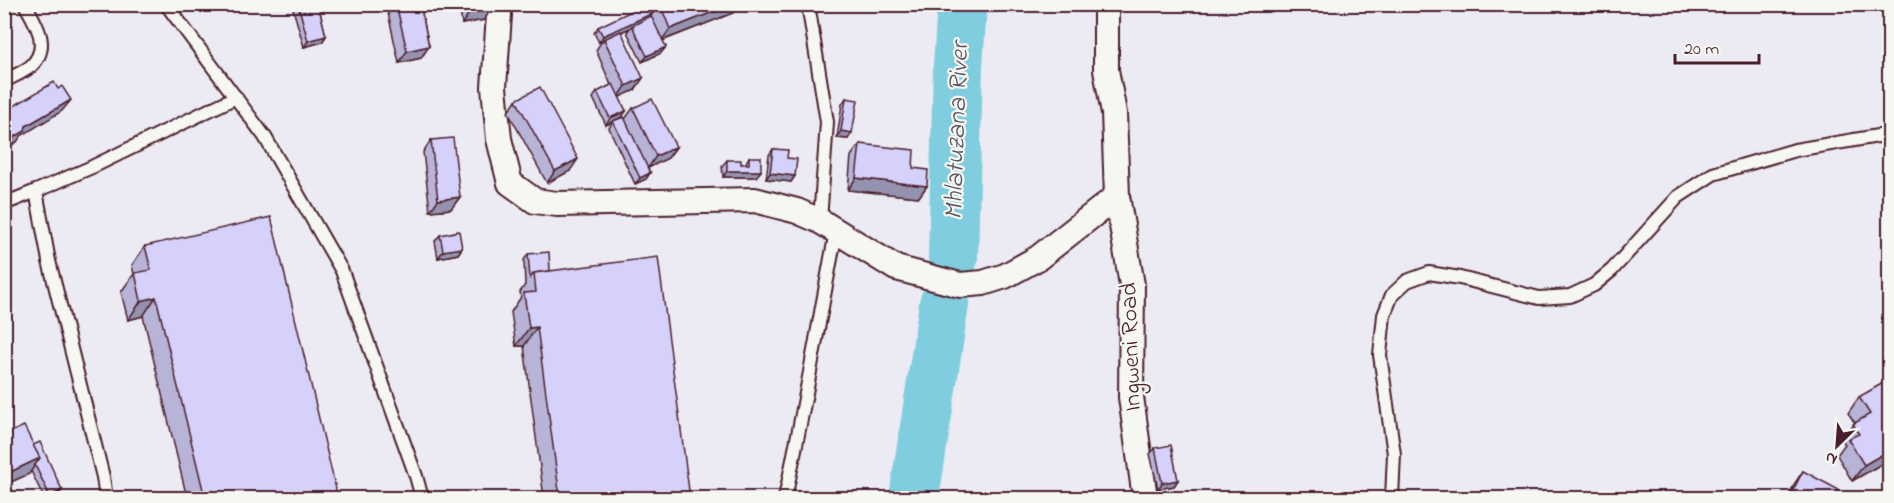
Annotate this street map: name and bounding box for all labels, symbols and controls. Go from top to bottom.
scale bar [1675,27,1759,65]
text: 20 m [1684,37,1719,63]
water label: Mhlatuzana River [936,38,980,221]
street label: Ingweni Road [1112,281,1152,412]
north arrow [1807,416,1867,476]
text: N [1821,445,1841,471]

